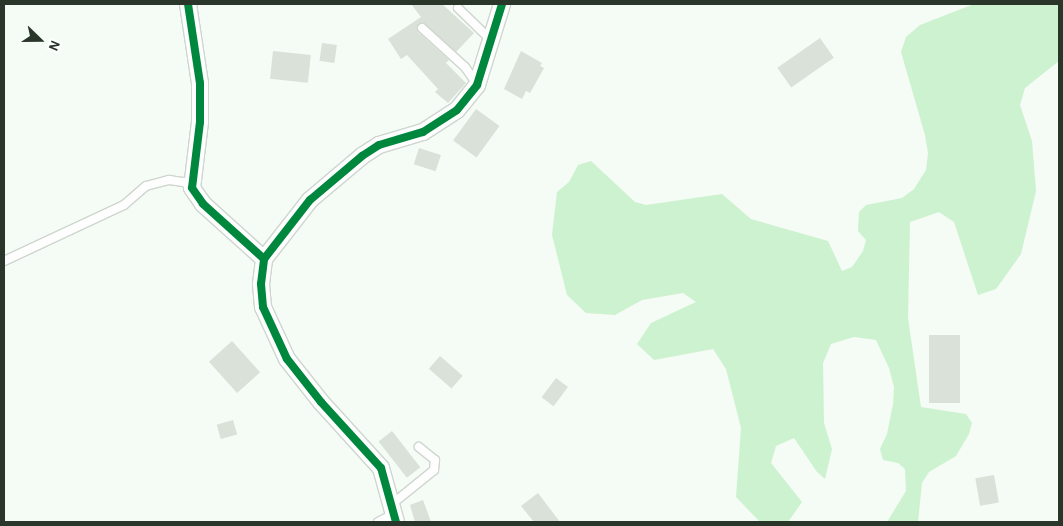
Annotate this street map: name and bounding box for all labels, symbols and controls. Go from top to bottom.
north arrow [15,15,65,65]
text: N [46,38,62,53]

